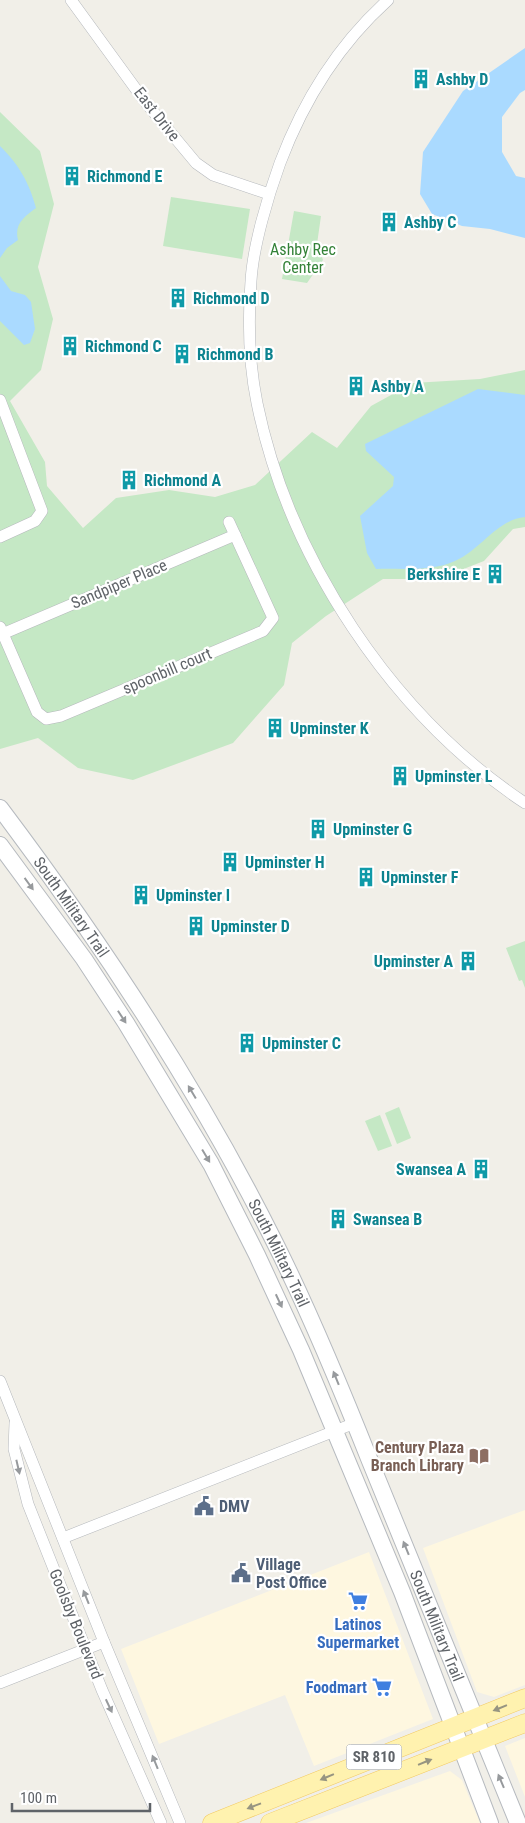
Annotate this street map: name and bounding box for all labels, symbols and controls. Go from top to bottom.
building icon: Ashby D [410,68,432,90]
place label: Ashby D [436,70,488,89]
street label: East Drive [130,83,184,145]
building icon: Richmond E [61,165,83,187]
place label: Richmond E [87,167,162,186]
building icon: Ashby C [378,211,400,233]
place label: Ashby C [404,213,456,232]
park label: Ashby Rec Center [270,240,336,277]
building icon: Richmond D [167,287,189,309]
place label: Richmond D [193,289,269,308]
building icon: Richmond C [59,335,81,357]
place label: Richmond C [85,337,162,356]
building icon: Richmond B [171,343,193,365]
place label: Richmond B [197,345,273,364]
building icon: Ashby A [345,375,367,397]
place label: Ashby A [371,377,424,396]
building icon: Richmond A [118,469,140,491]
place label: Richmond A [144,471,221,490]
street label: Sandpiper Place [68,555,170,613]
building icon: Berkshire E [484,563,506,585]
place label: Berkshire E [407,565,480,584]
street label: spoonbill court [120,644,215,698]
building icon: Upminster K [264,717,286,739]
place label: Upminster K [290,719,369,738]
building icon: Upminster L [389,765,411,787]
place label: Upminster L [415,767,493,786]
building icon: Upminster G [307,818,329,840]
place label: Upminster G [333,820,412,839]
building icon: Upminster H [219,851,241,873]
street label: South Military Trail [30,853,113,961]
place label: Upminster H [245,853,324,872]
building icon: Upminster F [355,866,377,888]
place label: Upminster F [381,868,459,887]
one-way arrow [24,877,34,890]
building icon: Upminster I [130,884,152,906]
place label: Upminster I [156,886,230,905]
building icon: Upminster D [185,915,207,937]
place label: Upminster D [211,917,290,936]
building icon: Upminster A [457,950,479,972]
place label: Upminster A [374,952,453,971]
one-way arrow [117,1010,127,1024]
building icon: Upminster C [236,1032,258,1054]
place label: Upminster C [262,1034,341,1053]
one-way arrow [188,1086,197,1099]
one-way arrow [201,1150,210,1163]
building icon: Swansea A [470,1158,492,1180]
place label: Swansea A [396,1160,466,1179]
street label: South Military Trail [245,1195,314,1310]
building icon: Swansea B [327,1208,349,1230]
place label: Swansea B [353,1210,422,1229]
one-way arrow [275,1294,283,1308]
one-way arrow [332,1371,340,1385]
place label: Century Plaza Branch Library [371,1438,464,1475]
library icon: Century Plaza Branch Library [468,1445,490,1467]
one-way arrow [14,1460,22,1475]
public building icon: DMV [193,1495,215,1517]
place label: DMV [219,1497,250,1516]
one-way arrow [402,1541,410,1555]
place label: Village Post Office [256,1555,327,1592]
public building icon: Village Post Office [230,1562,252,1584]
street label: Goolsby Boulevard [45,1566,107,1682]
street label: South Military Trail [406,1567,468,1684]
one-way arrow [82,1589,90,1604]
supermarket icon: Latinos Supermarket [347,1590,369,1612]
place label: Latinos Supermarket [317,1615,399,1652]
supermarket icon: Foodmart [371,1676,393,1698]
place label: Foodmart [306,1678,367,1697]
one-way arrow [105,1699,113,1713]
one-way arrow [492,1704,507,1712]
road number: SR 810 [346,1744,402,1770]
one-way arrow [151,1754,158,1769]
one-way arrow [418,1758,433,1766]
one-way arrow [497,1773,505,1788]
one-way arrow [319,1774,334,1781]
scale bar [12,1780,150,1812]
text: 100 m [20,1789,57,1807]
one-way arrow [247,1803,261,1811]

